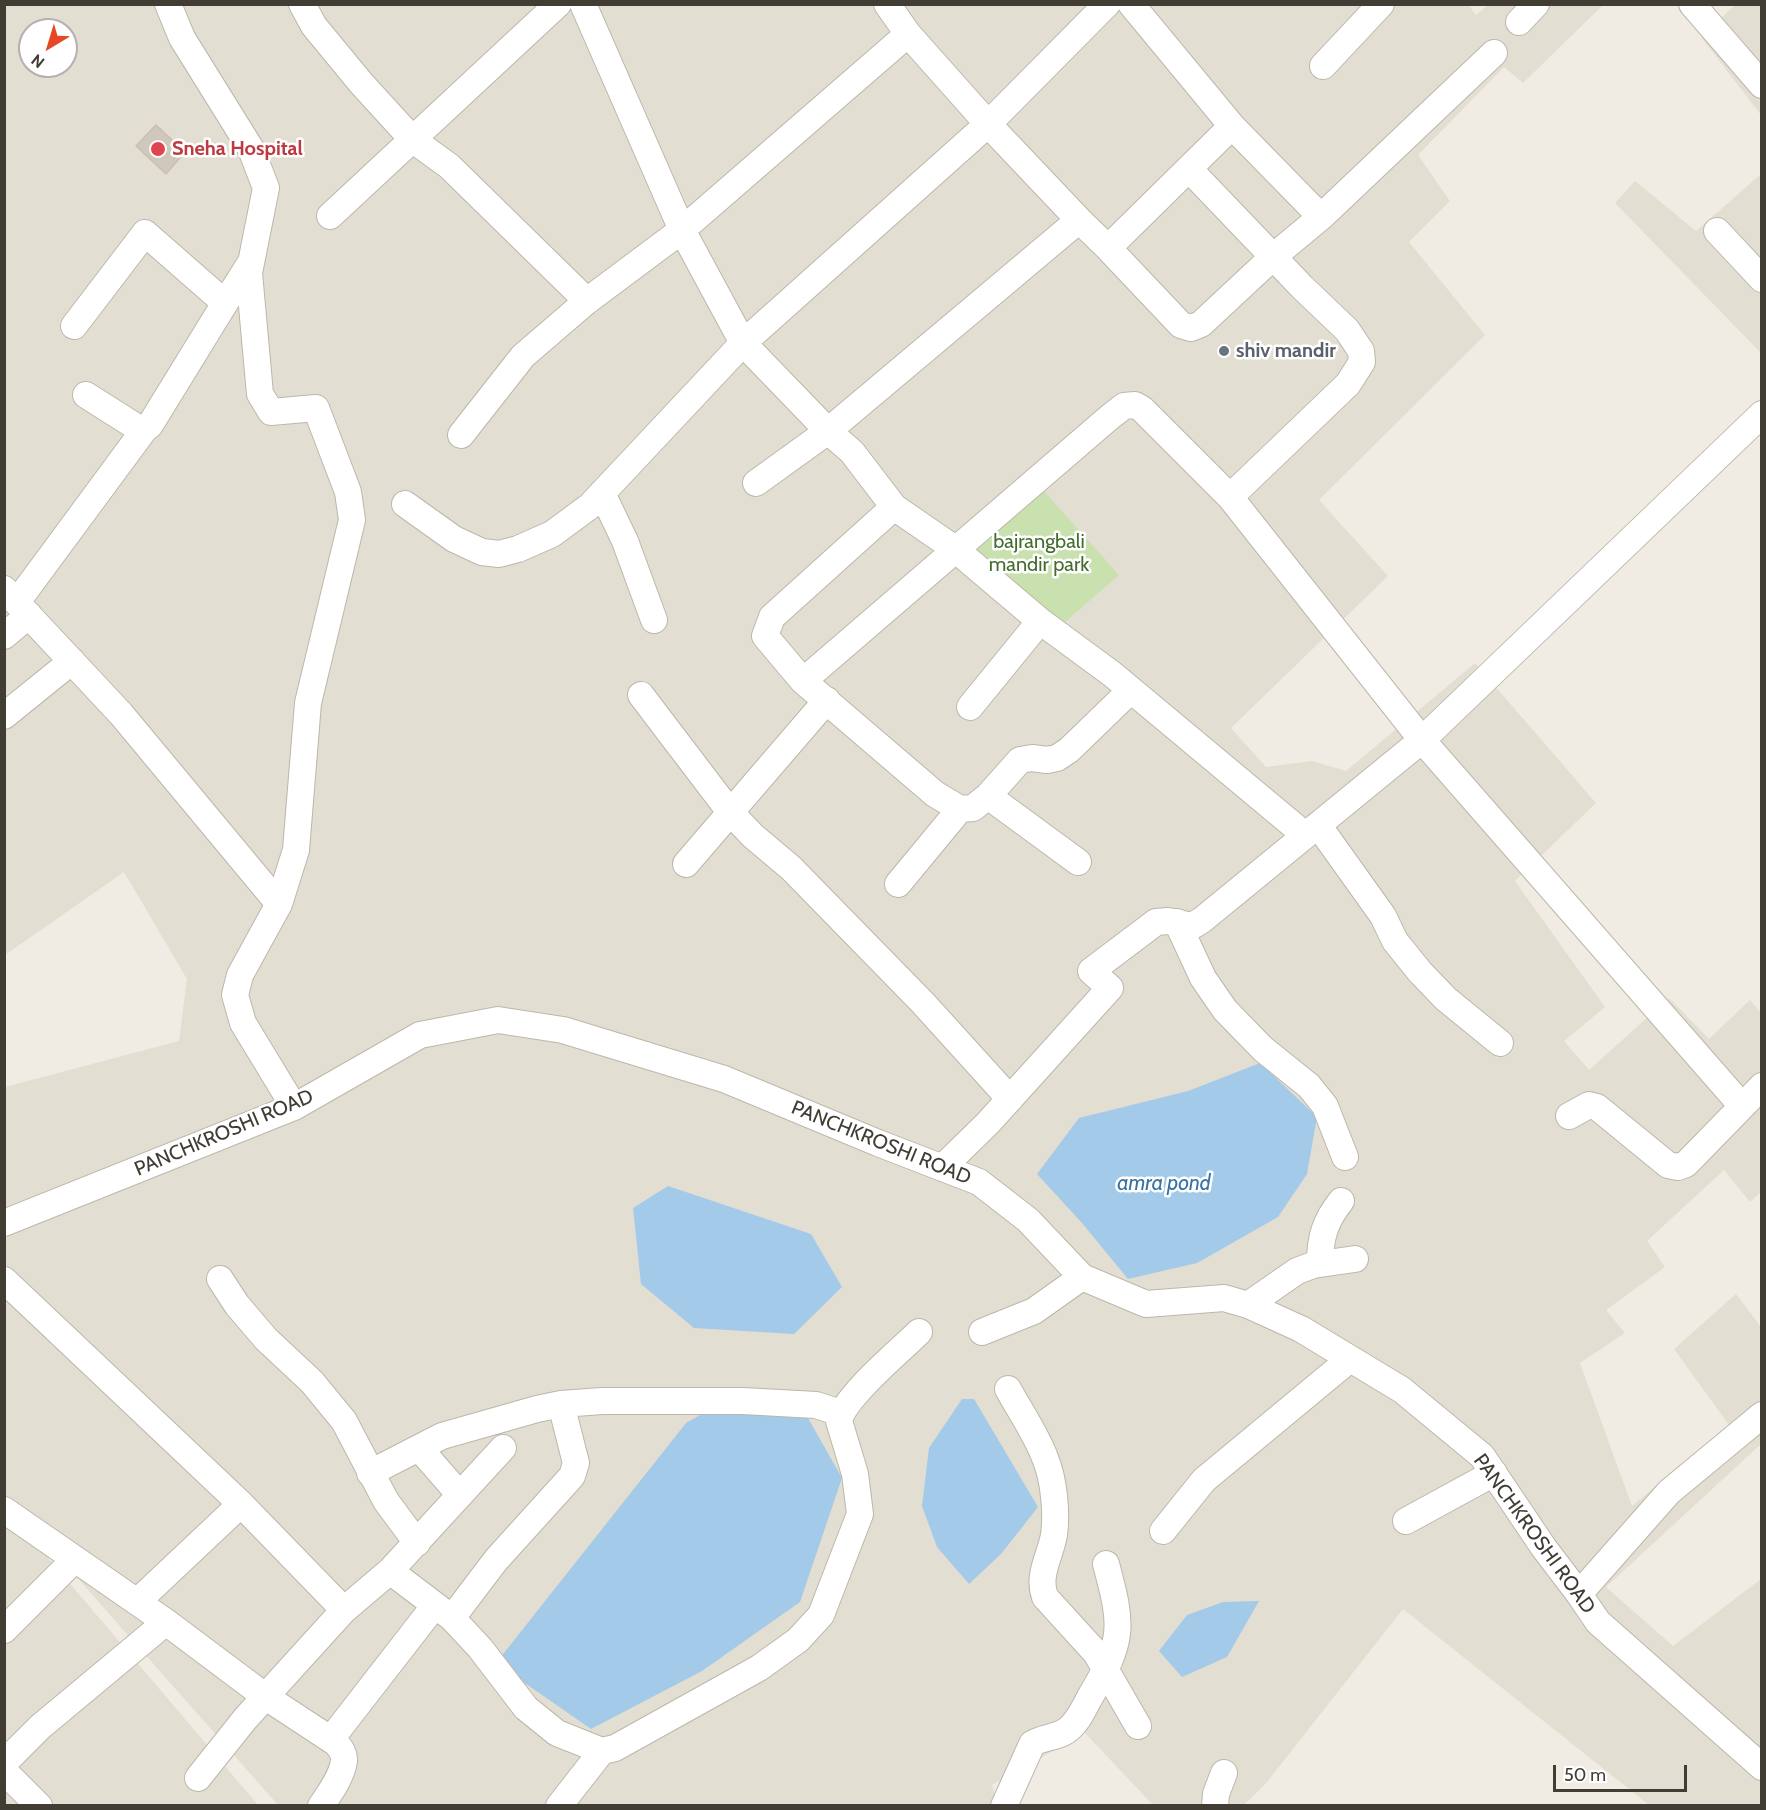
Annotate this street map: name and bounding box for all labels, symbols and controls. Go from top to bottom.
north arrow [18,18,78,78]
text: N [28,50,48,72]
place label: Sneha Hospital [172,137,303,161]
marker: Sneha Hospital [149,140,167,158]
place label: shiv mandir [1236,339,1336,363]
marker: shiv mandir [1217,344,1231,358]
park label: bajrangbali mandir park [989,530,1089,577]
street label: PANCHKROSHI ROAD [131,1084,317,1182]
street label: PANCHKROSHI ROAD [788,1096,974,1190]
water label: amra pond [1117,1171,1211,1197]
street label: PANCHKROSHI ROAD [1468,1449,1600,1619]
scale bar [1556,1753,1690,1791]
text: 50 m [1564,1764,1606,1786]

